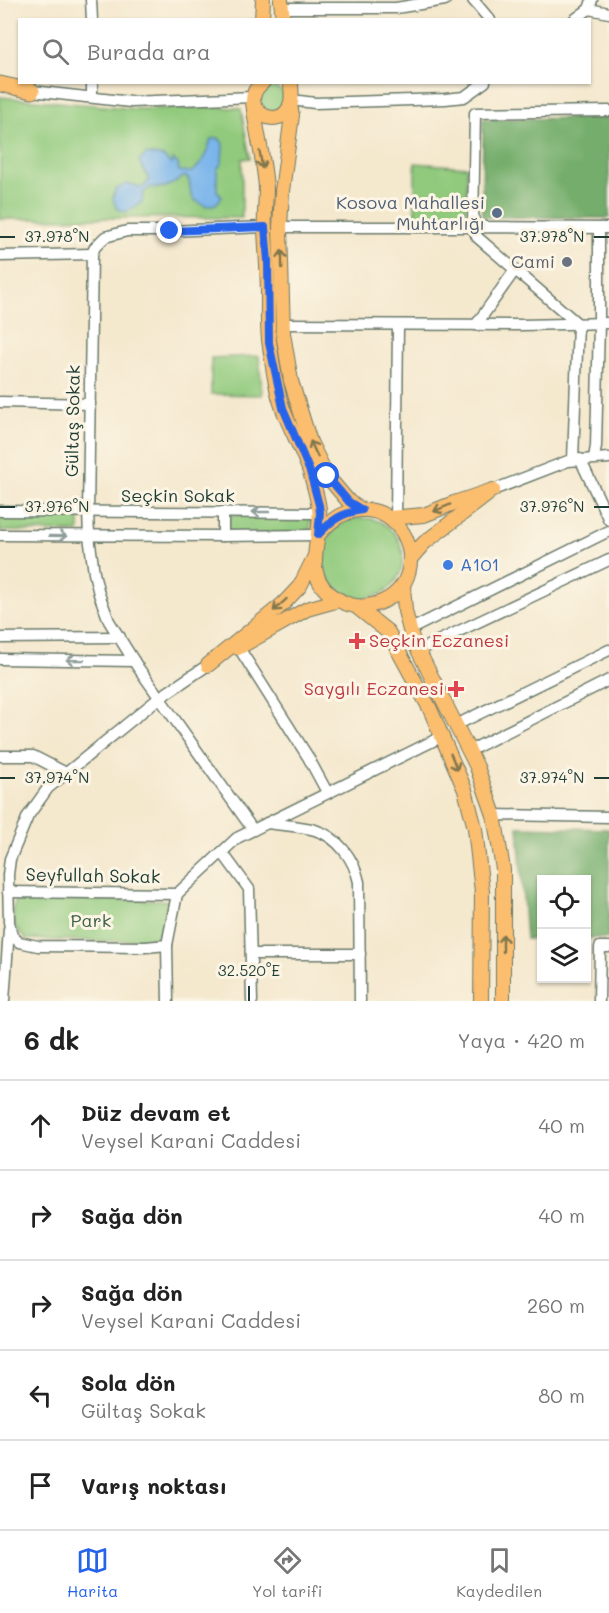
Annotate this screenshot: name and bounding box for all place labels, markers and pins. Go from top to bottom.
place label: Kosova Mahallesi Muhtarlığı [336,190,485,235]
marker: Kosova Mahallesi Muhtarlığı [490,206,504,220]
place label: Cami [511,249,555,273]
marker: Cami [560,255,574,269]
place label: A101 [460,552,500,576]
marker: A101 [441,558,455,572]
place label: Seçkin Eczanesi [369,628,509,652]
marker: Seçkin Eczanesi [350,634,364,648]
place label: Saygılı Eczanesi [304,676,444,700]
marker: Saygılı Eczanesi [449,682,463,696]

